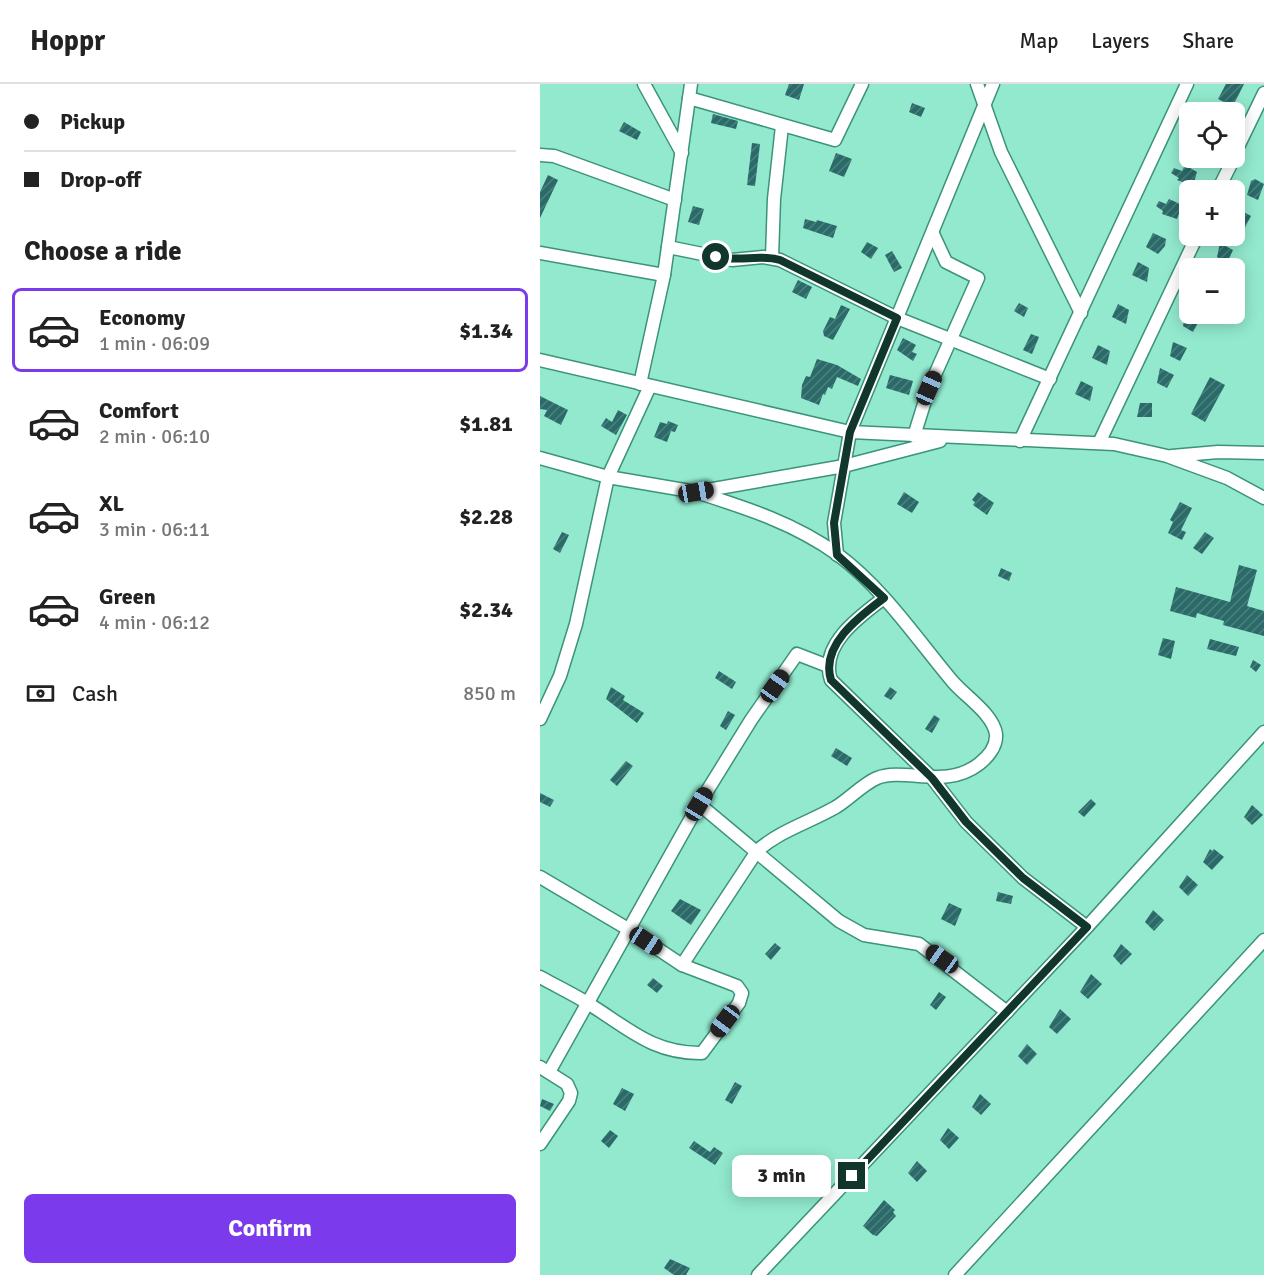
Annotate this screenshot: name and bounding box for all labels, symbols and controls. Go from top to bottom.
text: Hoppr [30,24,105,58]
text: Map [1020,28,1058,54]
text: Layers [1091,28,1149,54]
text: Share [1182,28,1234,54]
map controls [1179,102,1245,324]
button: locate [1179,102,1245,168]
text: Pickup [60,108,125,135]
text: Drop-off [60,166,141,193]
button: + [1179,180,1245,246]
text: Choose a ride [24,235,182,268]
route start [702,243,729,270]
button: − [1179,258,1245,324]
icon: car [27,303,81,357]
text: Economy [99,304,185,331]
text: $1.34 [459,317,513,344]
text: 1 min · 06:09 [99,331,210,356]
car [913,368,945,408]
icon: car [27,396,81,450]
text: Comfort [99,397,179,424]
text: $1.81 [459,410,513,437]
text: 2 min · 06:10 [99,424,210,449]
car [677,480,715,504]
icon: car [27,489,81,543]
text: XL [99,490,124,517]
text: $2.28 [459,503,513,530]
text: 3 min · 06:11 [99,517,210,542]
icon: car [27,582,81,636]
text: Green [99,583,156,610]
text: $2.34 [459,596,513,623]
text: 4 min · 06:12 [99,610,210,635]
car [757,666,793,706]
icon: cash [24,677,57,710]
text: Cash [72,680,118,707]
text: 850 m [463,681,516,706]
car [682,784,716,824]
car [626,924,666,958]
car [922,941,962,977]
car [707,1001,743,1041]
callout: 3 min [732,1155,831,1197]
route end [838,1162,865,1189]
text: 3 min [757,1163,806,1188]
button: Confirm [24,1194,516,1263]

